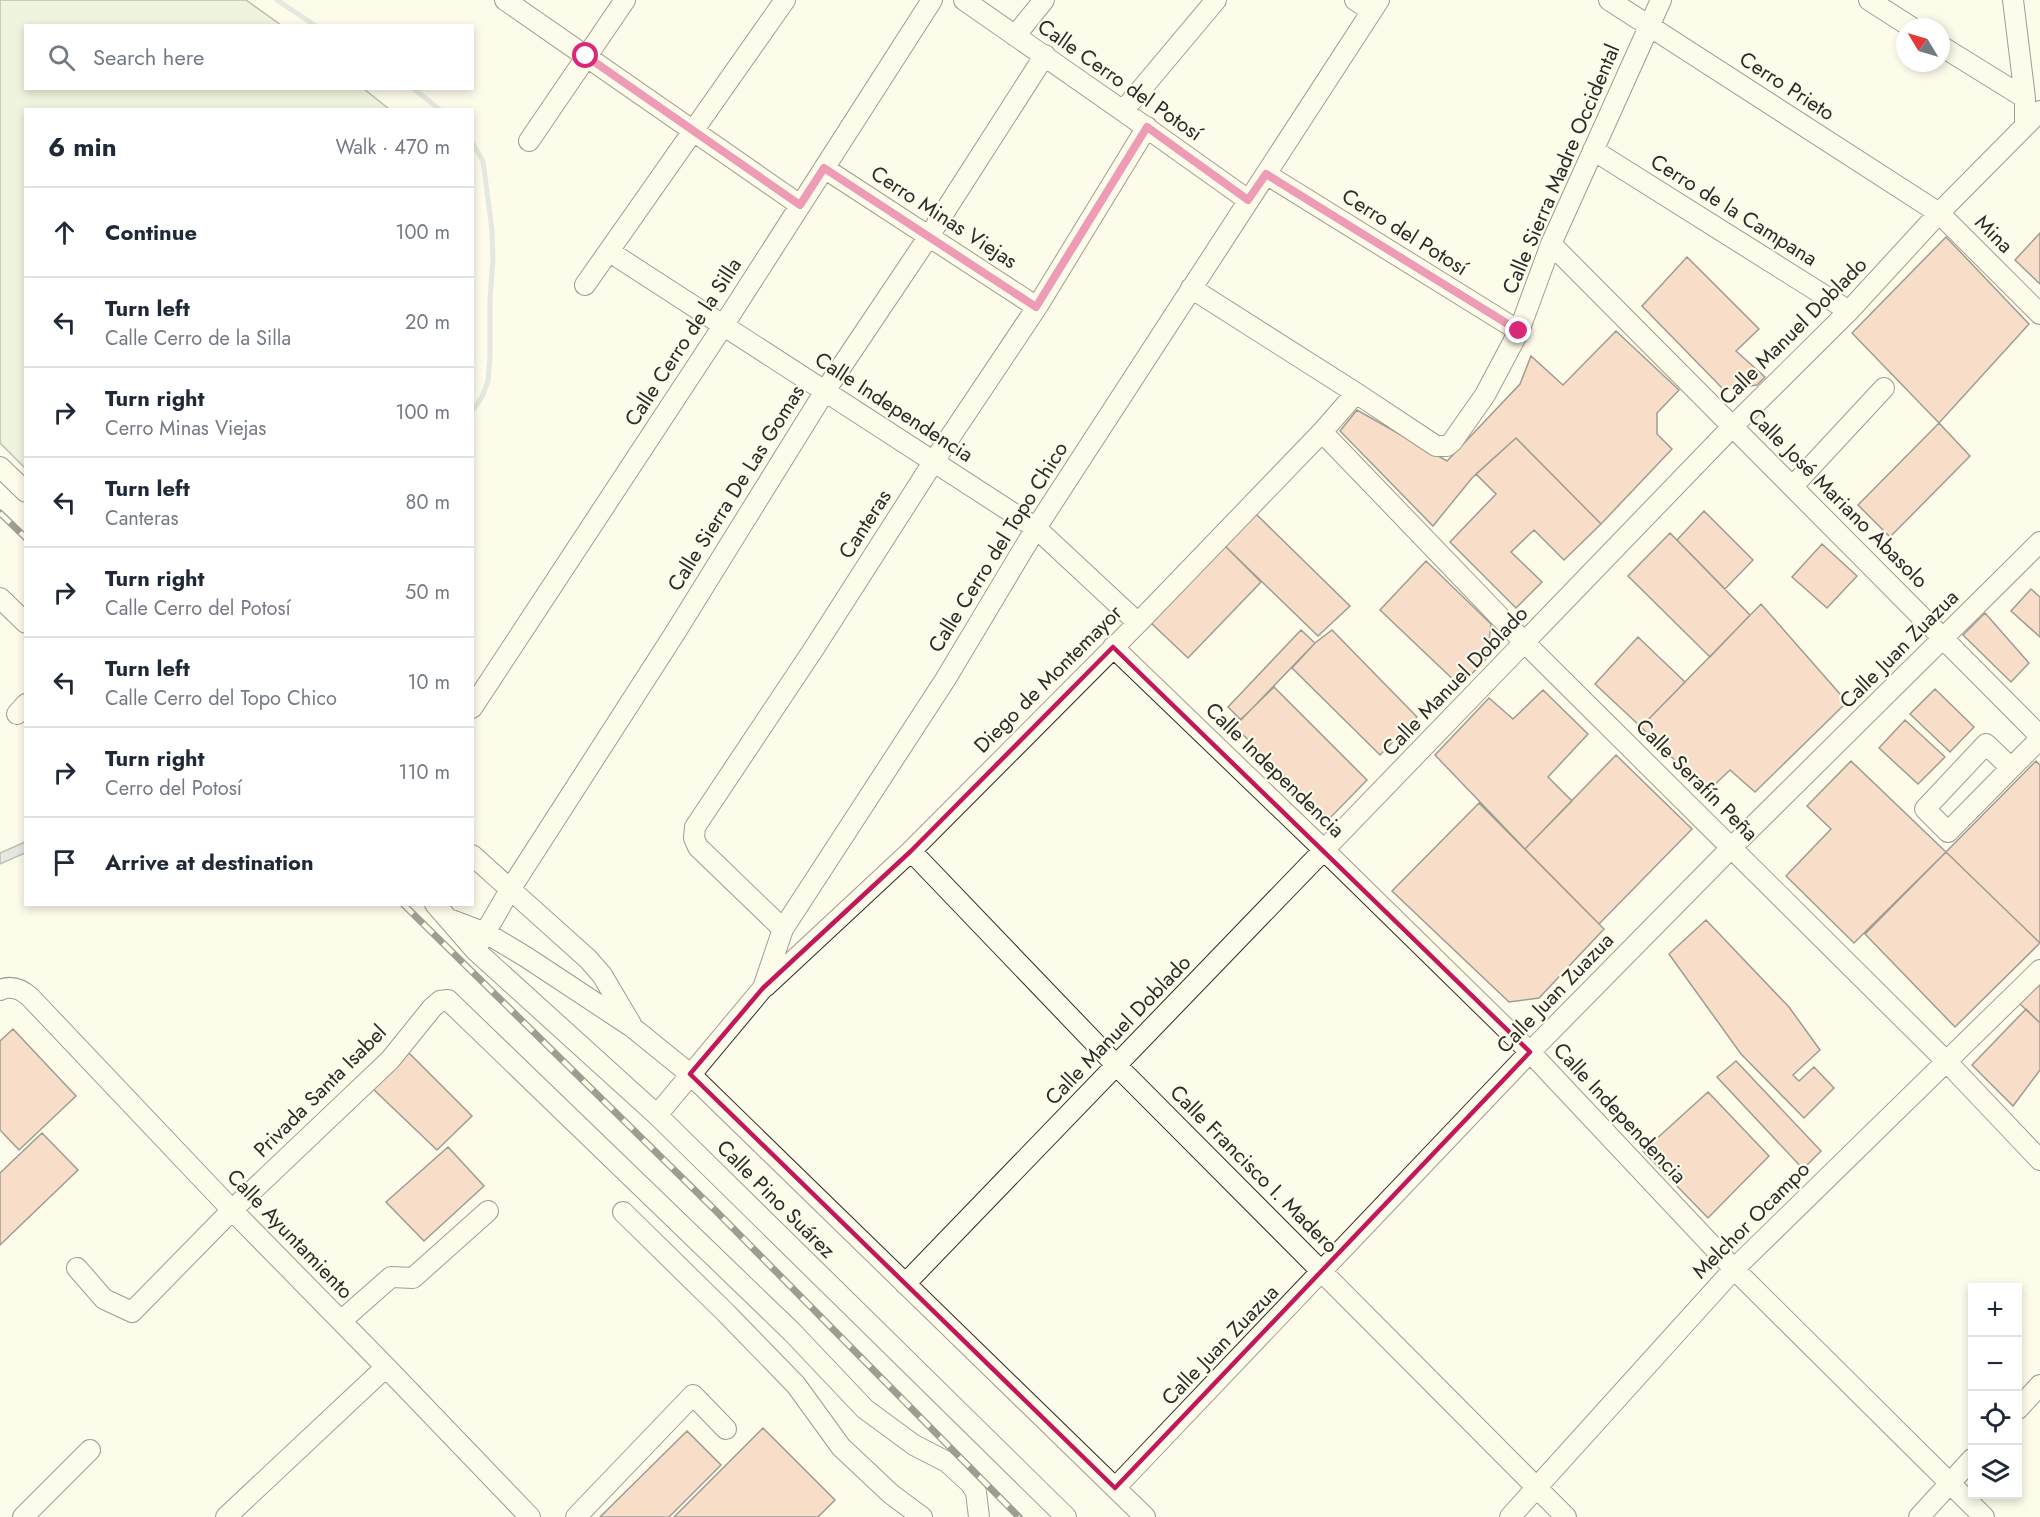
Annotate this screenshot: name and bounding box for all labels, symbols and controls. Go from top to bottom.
street label: Calle Cerro del Potosí [1032,12,1210,149]
north arrow [1896,18,1950,72]
search box [24,24,474,90]
street label: Calle Sierra Madre Occidental [1495,39,1627,299]
icon: search [45,41,78,74]
text: Search here [93,41,204,73]
route start [572,42,598,68]
street label: Cerro Prieto [1733,44,1841,128]
text: 6 min [48,128,117,166]
text: Walk · 470 m [335,133,450,162]
street label: Cerro de la Campana [1645,147,1823,273]
street label: Cerro Minas Viejas [865,158,1023,276]
street label: Cerro del Potosí [1336,181,1475,284]
street label: Mina [1968,208,2020,260]
icon: ahead [48,216,81,249]
text: Continue [105,216,197,248]
text: 100 m [395,218,450,247]
street label: Calle Manuel Doblado [1712,250,1874,412]
street label: Calle Cerro de la Silla [617,252,749,432]
text: Turn left [105,292,190,324]
icon: left [48,306,81,339]
text: 20 m [405,308,450,337]
route end [1505,317,1531,343]
text: Calle Cerro de la Silla [105,324,291,353]
street label: Calle Independencia [809,344,979,470]
street label: Calle Sierra De Las Gomas [660,379,812,597]
text: Turn right [105,382,205,414]
icon: right [48,396,81,429]
text: 100 m [395,398,450,427]
street label: Calle José Mariano Abasolo [1741,401,1935,595]
text: Cerro Minas Viejas [105,414,266,443]
street label: Calle Cerro del Topo Chico [921,436,1075,658]
text: Turn left [105,472,190,504]
street label: Canteras [831,483,899,565]
icon: left [48,486,81,519]
text: 80 m [405,488,450,517]
text: Canteras [105,504,178,533]
text: Turn right [105,562,205,594]
icon: right [48,576,81,609]
text: 50 m [405,578,450,607]
street label: Calle Juan Zuazua [1833,583,1965,715]
text: Calle Cerro del Potosí [105,594,291,623]
street label: Diego de Montemayor [967,598,1129,760]
street label: Calle Manuel Doblado [1375,599,1535,763]
text: Turn left [105,652,190,684]
icon: left [48,666,81,699]
text: 10 m [407,668,450,697]
text: Calle Cerro del Topo Chico [105,684,337,713]
street label: Calle Independencia [1199,695,1351,845]
street label: Calle Serafín Peña [1629,712,1765,848]
text: Turn right [105,742,205,774]
icon: right [48,756,81,789]
text: 110 m [398,758,450,787]
text: Cerro del Potosí [105,774,242,803]
icon: arrive [48,846,81,879]
text: Arrive at destination [105,846,314,878]
street label: Calle Juan Zuazua [1490,926,1620,1060]
street label: Calle Manuel Doblado [1038,948,1198,1112]
street label: Privada Santa Isabel [247,1018,393,1164]
street label: Calle Independencia [1546,1036,1694,1190]
street label: Calle Francisco I. Madero [1163,1078,1345,1260]
street label: Calle Pino Suárez [710,1133,842,1265]
street label: Melchor Ocampo [1686,1155,1816,1285]
street label: Calle Ayuntamiento [220,1162,360,1306]
street label: Calle Juan Zuazua [1155,1278,1285,1412]
map controls [1968,1283,2022,1499]
button: + [1968,1283,2022,1337]
button: − [1968,1337,2022,1391]
button: locate [1968,1391,2022,1445]
button: layers [1968,1445,2022,1499]

